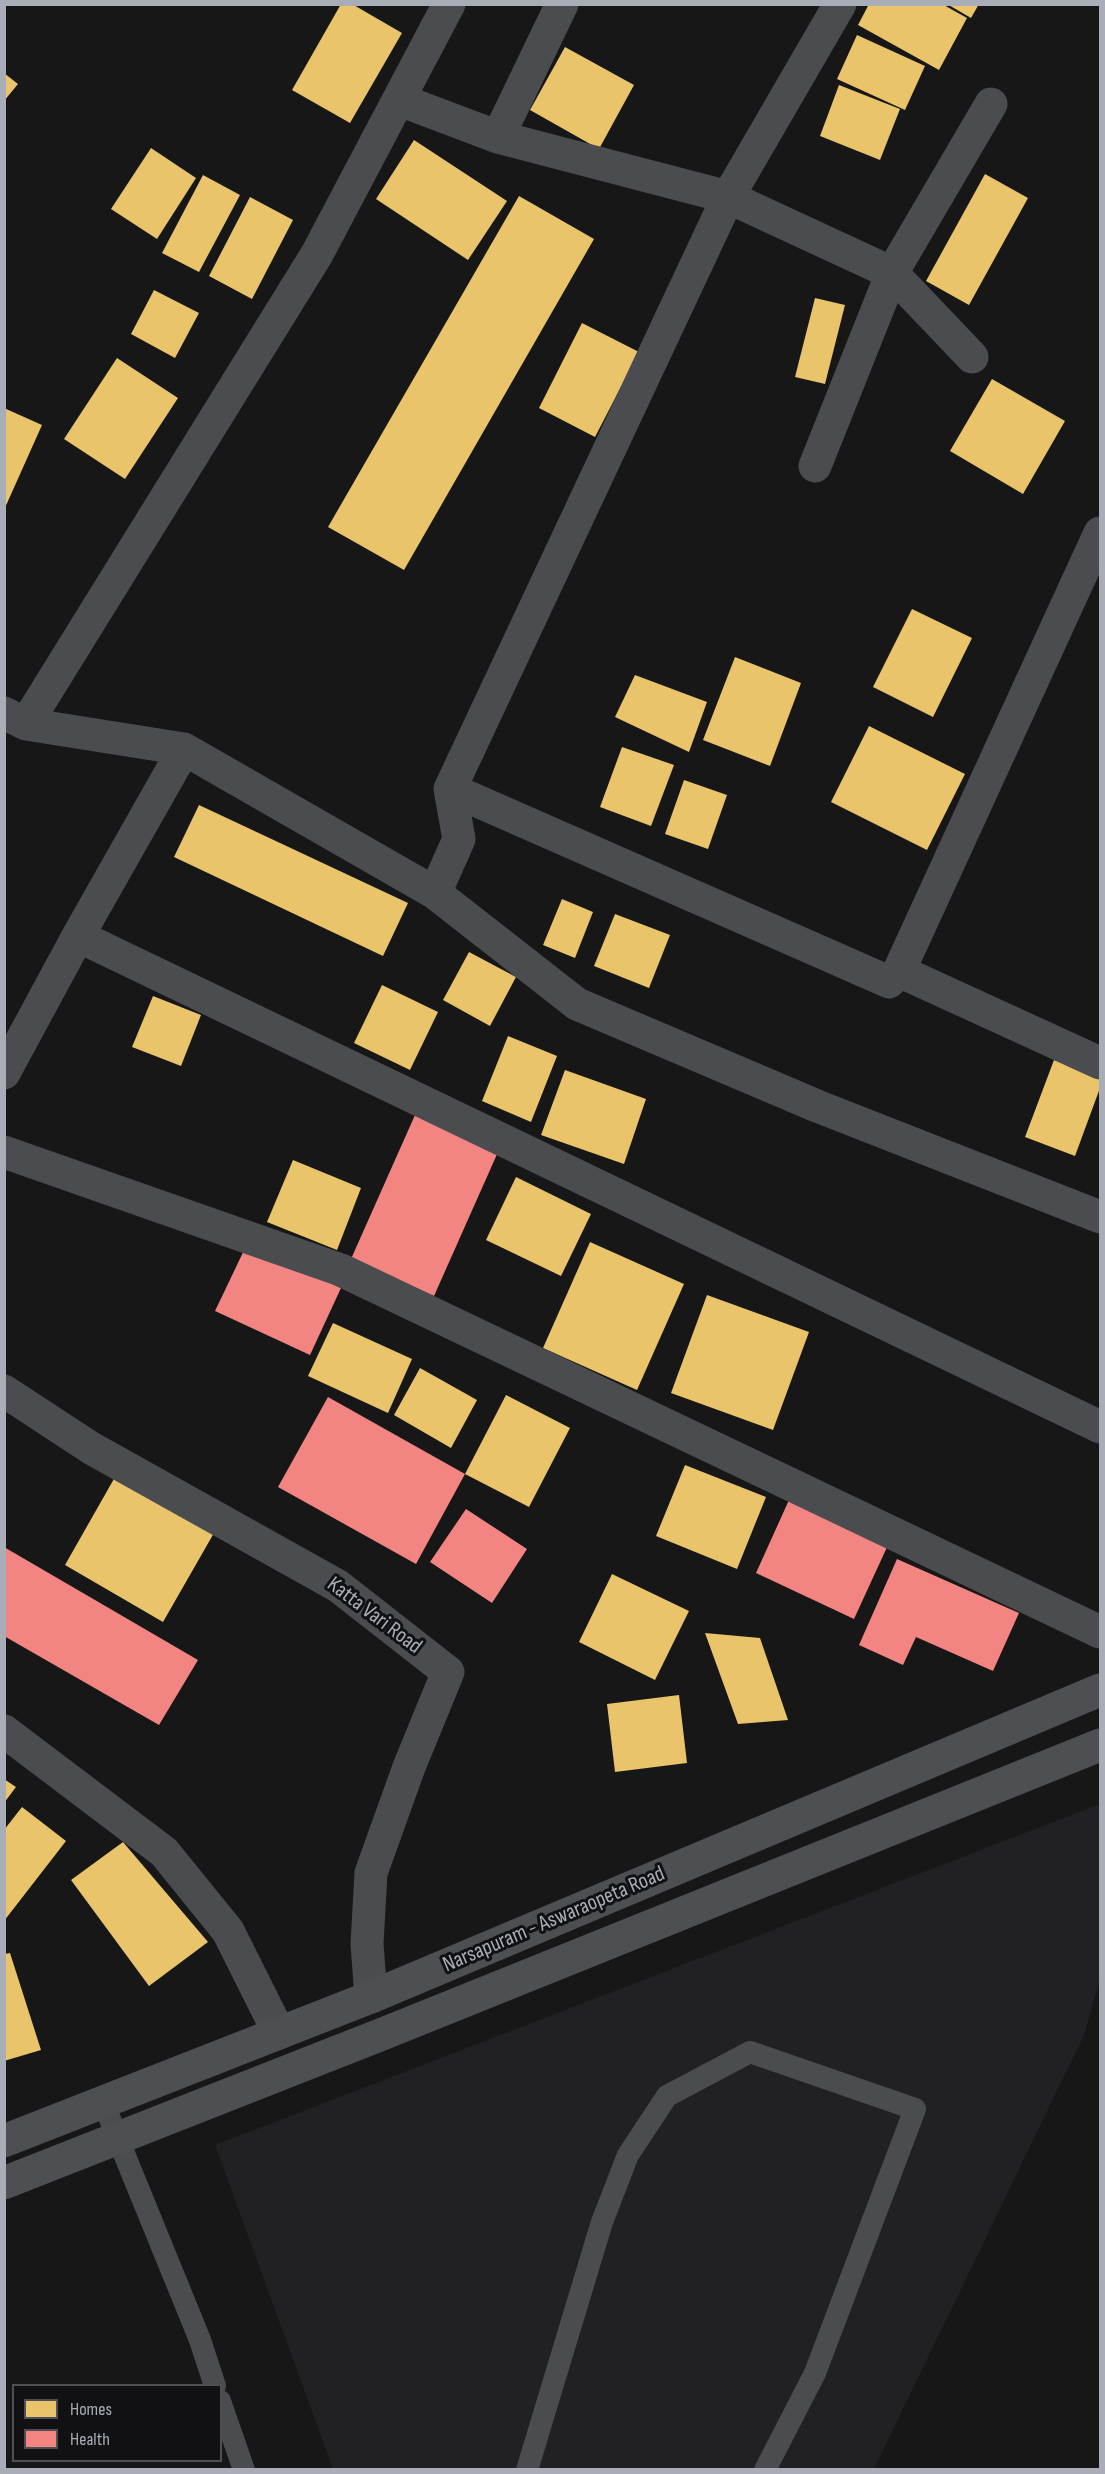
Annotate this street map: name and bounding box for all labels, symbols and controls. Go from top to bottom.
street label: Katta Vari Road [321,1572,427,1660]
street label: Narsapuram - Aswaraopeta Road [439,1861,669,1979]
legend [12,2384,222,2462]
text: Homes [70,2399,112,2420]
text: Health [70,2429,110,2450]

